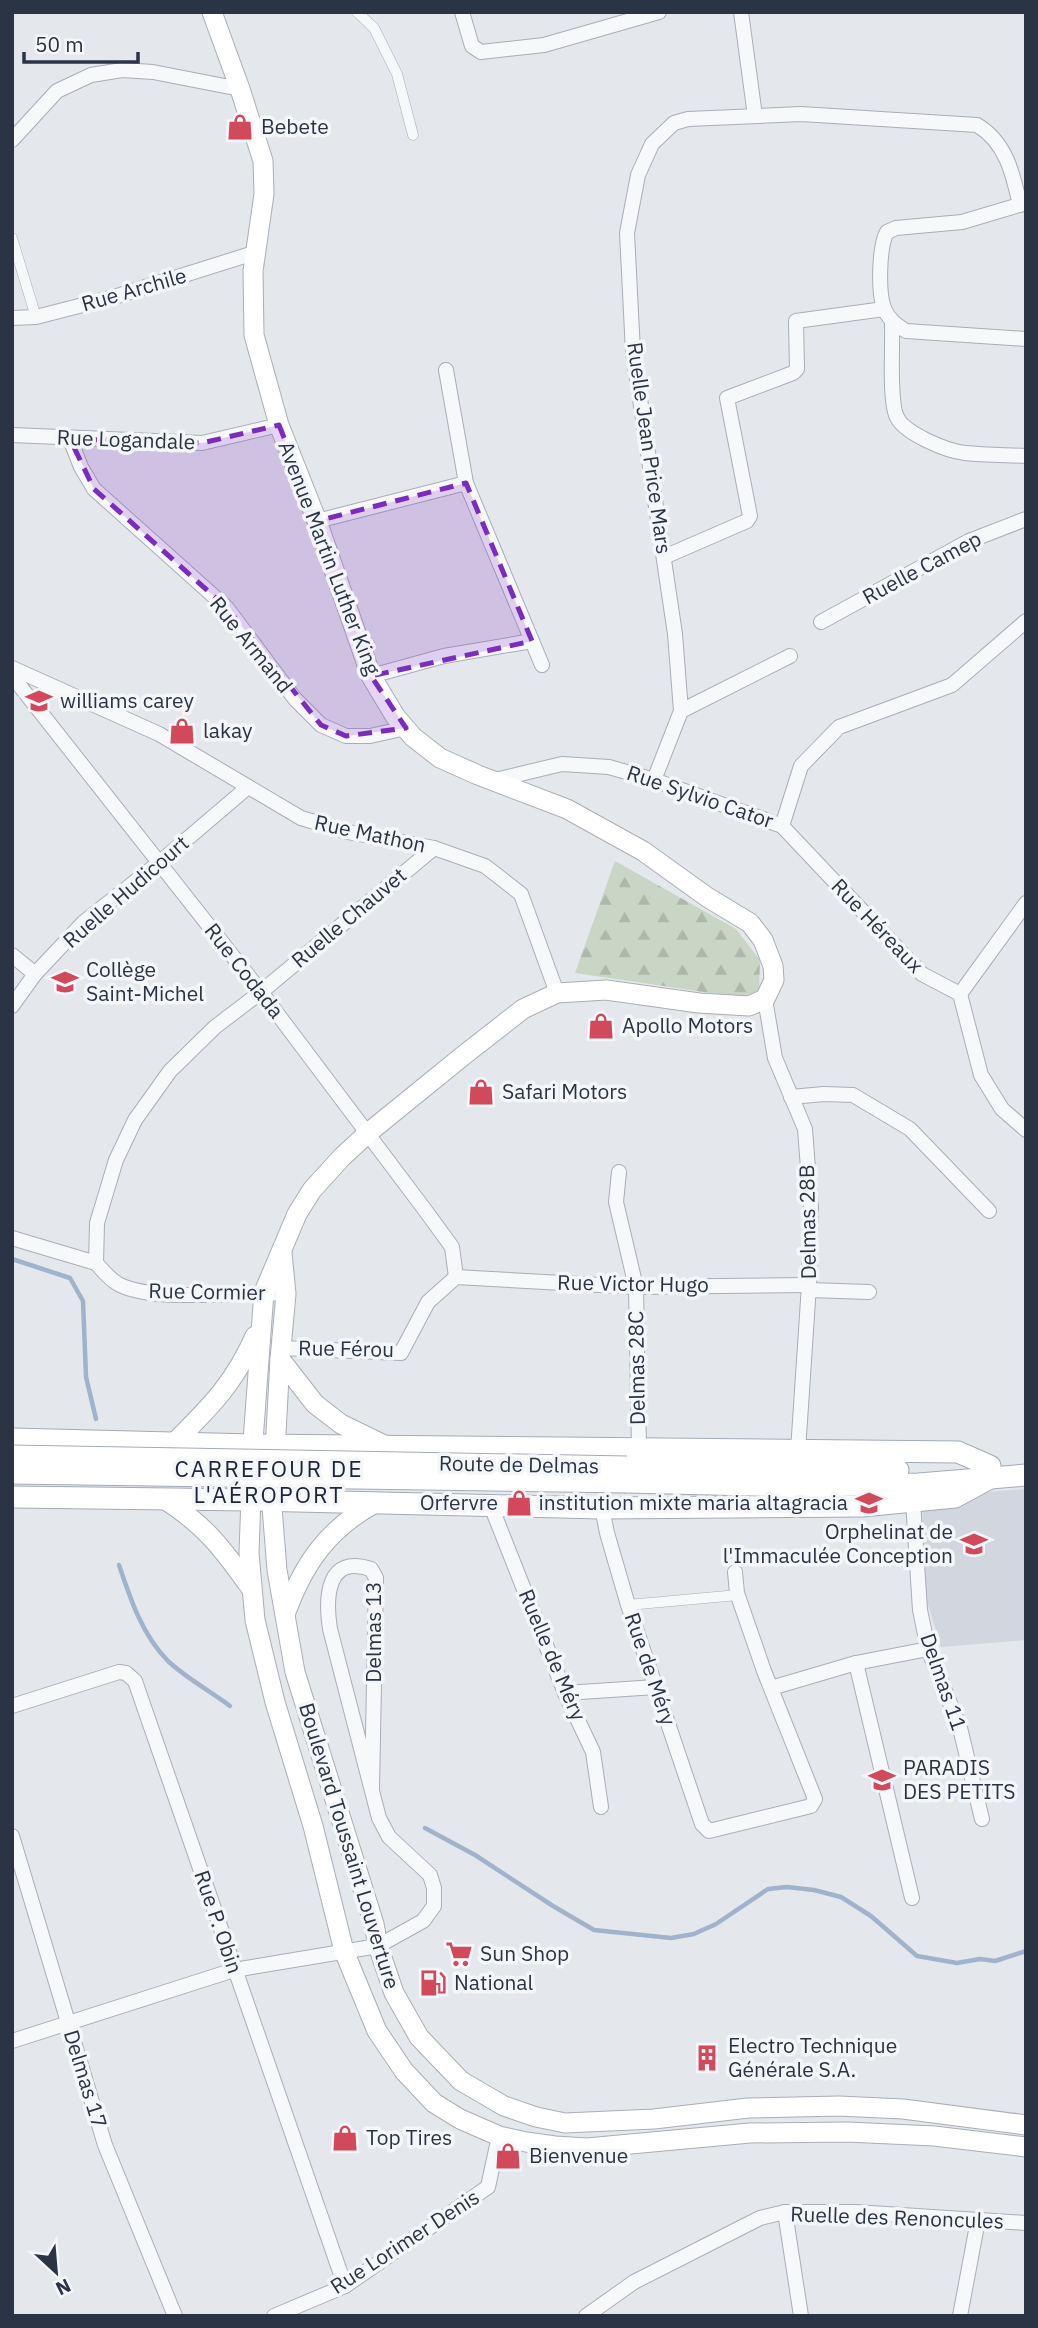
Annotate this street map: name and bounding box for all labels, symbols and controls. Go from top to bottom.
scale bar [24,21,138,65]
text: 50 m [35,30,84,58]
shop icon: Bebete [225,112,255,142]
place label: Bebete [261,112,329,140]
street label: Rue Archile [78,261,189,317]
street label: Ruelle Jean Price Mars [621,340,679,556]
street label: Rue Logandale [56,423,196,455]
street label: Avenue Martin Luther King [272,437,387,678]
street label: Ruelle Camep [857,524,986,610]
street label: Rue Armand [204,590,299,699]
school or university icon: williams carey [24,686,54,716]
place label: williams carey [60,686,194,714]
shop icon: lakay [167,716,197,746]
place label: lakay [203,716,253,744]
street label: Rue Sylvio Cator [623,758,778,834]
street label: Rue Mathon [312,808,428,858]
street label: Ruelle Hudicourt [56,829,194,954]
street label: Ruelle Chauvet [285,861,412,974]
street label: Rue Héreaux [826,872,930,979]
street label: Rue Codada [199,917,291,1024]
place label: Collège Saint-Michel [86,955,204,1007]
school or university icon: Collège Saint-Michel [50,967,80,997]
shop icon: Apollo Motors [586,1011,616,1041]
place label: Apollo Motors [622,1011,753,1039]
shop icon: Safari Motors [466,1077,496,1107]
place label: Safari Motors [502,1077,627,1105]
street label: Delmas 28B [792,1164,822,1280]
street label: Rue Victor Hugo [557,1268,709,1298]
street label: Rue Cormier [148,1276,266,1306]
street label: Delmas 28C [621,1311,651,1425]
street label: Rue Férou [298,1333,394,1363]
street label: Route de Delmas [439,1449,599,1479]
district label: CARREFOUR DE L'AÉROPORT [174,1453,364,1509]
place label: Orfervre [420,1488,498,1516]
shop icon: Orfervre [504,1488,534,1518]
place label: institution mixte maria altagracia [539,1488,848,1516]
school or university icon: institution mixte maria altagracia [854,1488,884,1518]
place label: Orphelinat de l'Immaculée Conception [723,1517,953,1569]
school or university icon: Orphelinat de l'Immaculée Conception [959,1529,989,1559]
street label: Delmas 13 [359,1581,387,1683]
street label: Ruelle de Méry [513,1585,593,1725]
street label: Rue de Méry [619,1609,683,1729]
street label: Delmas 11 [914,1629,974,1734]
street label: Boulevard Toussaint Louverture [293,1699,407,1992]
place label: PARADIS DES PETITS [903,1753,1016,1805]
school or university icon: PARADIS DES PETITS [867,1765,897,1795]
street label: Rue P. Obin [188,1866,250,1977]
supermarket icon: Sun Shop [444,1939,474,1969]
place label: Sun Shop [480,1939,569,1967]
fuel station icon: National [418,1968,448,1998]
place label: National [454,1968,534,1996]
street label: Delmas 17 [58,2026,114,2131]
place label: Electro Technique Générale S.A. [728,2031,897,2083]
building icon: Electro Technique Générale S.A. [692,2043,722,2073]
shop icon: Top Tires [330,2123,360,2153]
place label: Top Tires [366,2123,452,2151]
shop icon: Bienvenue [493,2141,523,2171]
place label: Bienvenue [529,2141,628,2169]
street label: Rue Lorimer Denis [325,2182,484,2300]
street label: Ruelle des Renoncules [790,2199,1004,2235]
north arrow [21,2237,91,2307]
text: N [52,2273,75,2301]

